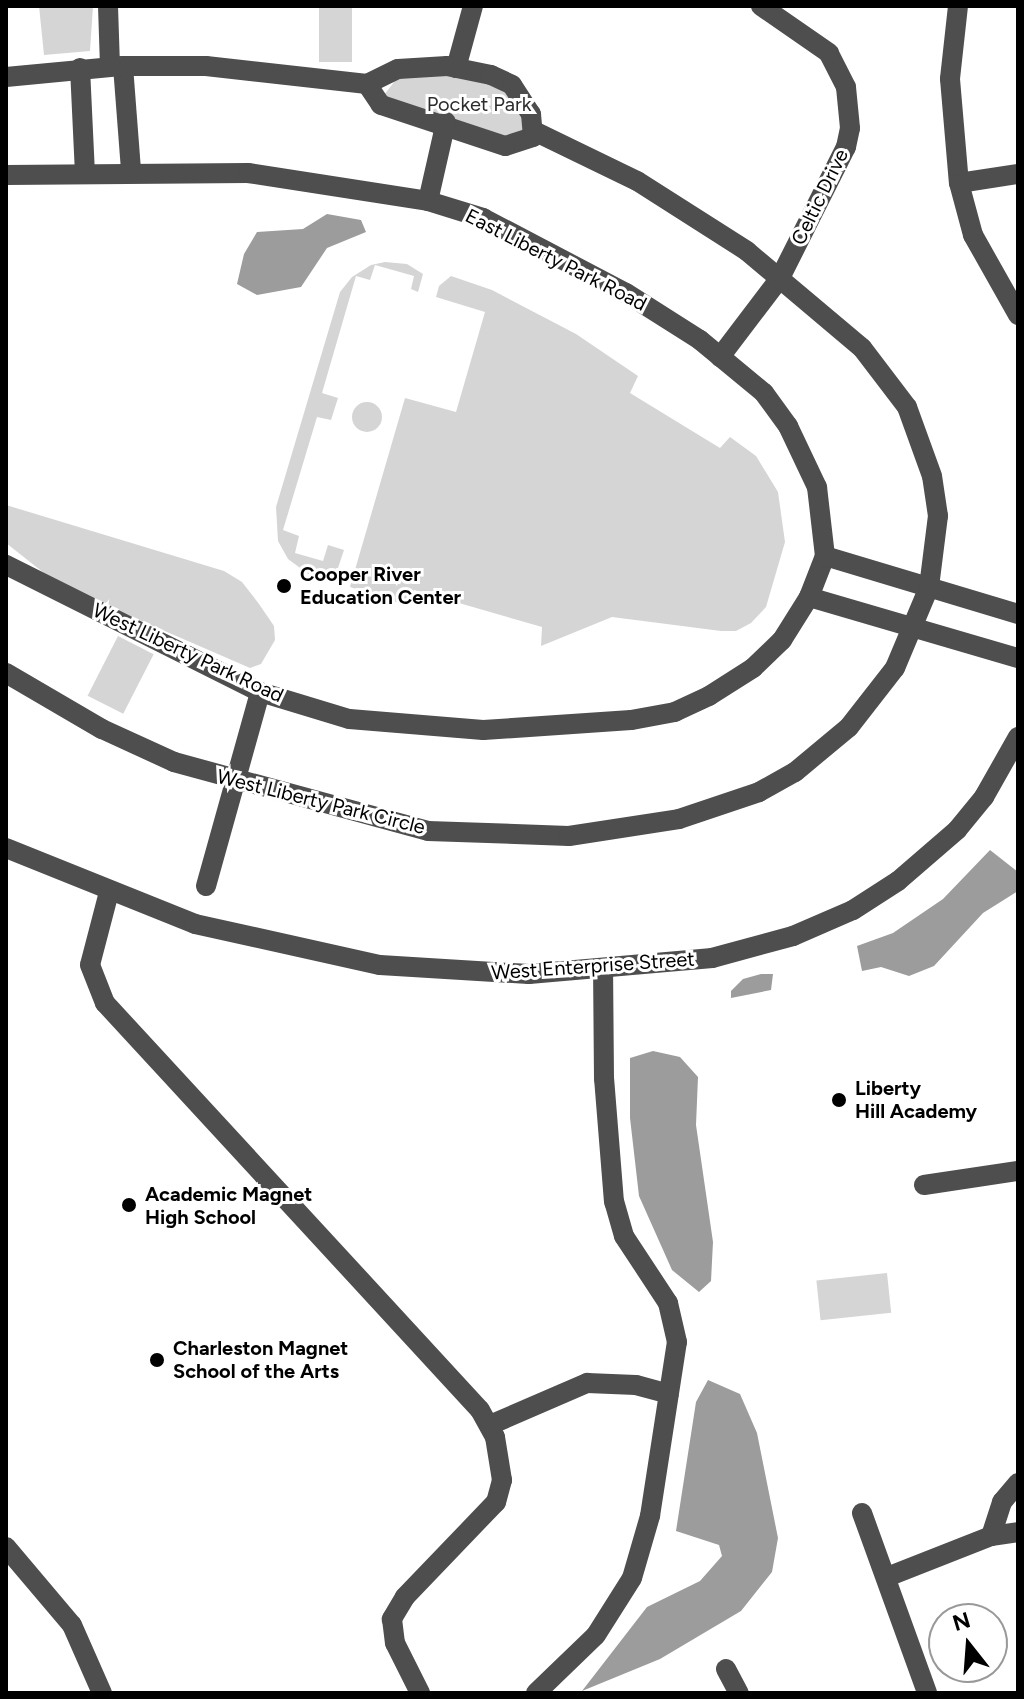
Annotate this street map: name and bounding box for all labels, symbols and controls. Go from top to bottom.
park label: Pocket Park [427,92,531,116]
street label: Celtic Drive [786,145,854,249]
street label: East Liberty Park Road [461,204,651,316]
place label: Cooper River Education Center [300,562,461,609]
marker: Cooper River Education Center [275,577,293,595]
street label: West Liberty Park Road [89,598,287,708]
street label: West Liberty Park Circle [215,765,427,839]
street label: West Enterprise Street [491,947,695,985]
place label: Liberty Hill Academy [855,1076,977,1123]
marker: Liberty Hill Academy [830,1091,848,1109]
place label: Academic Magnet High School [145,1182,312,1229]
marker: Academic Magnet High School [120,1196,138,1214]
place label: Charleston Magnet School of the Arts [173,1336,348,1383]
marker: Charleston Magnet School of the Arts [148,1351,166,1369]
north arrow [928,1603,1008,1683]
text: N [949,1606,973,1637]

